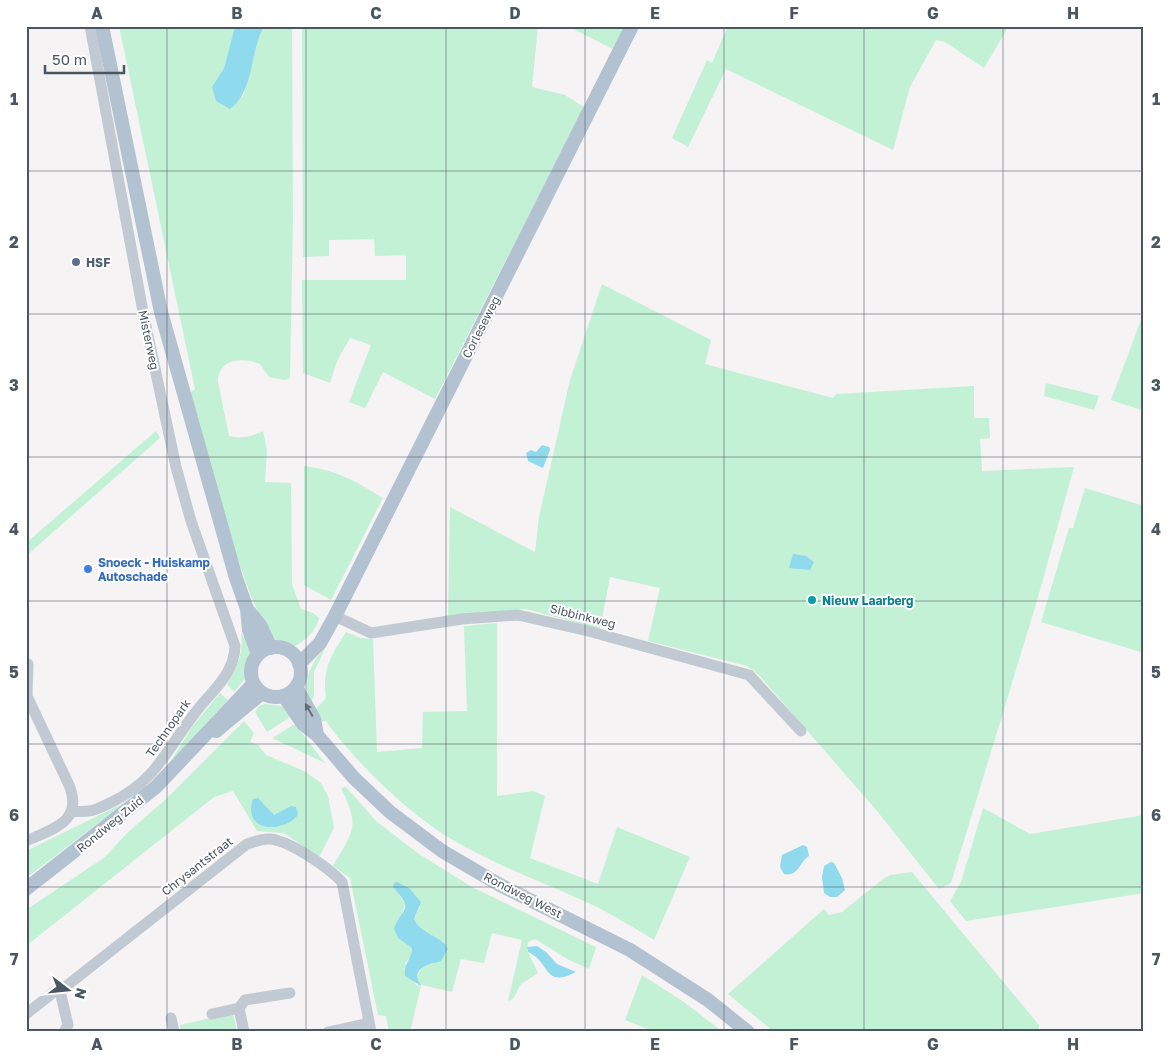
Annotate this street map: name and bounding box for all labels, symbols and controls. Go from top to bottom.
text: A [91,3,103,23]
text: B [231,3,243,23]
text: C [370,3,382,23]
text: D [509,3,521,23]
text: E [650,3,660,23]
text: F [789,3,799,23]
text: G [927,3,939,23]
text: H [1067,3,1079,23]
scale bar [45,42,124,74]
text: 50 m [52,50,87,68]
text: 1 [10,89,18,109]
text: 1 [1152,89,1160,109]
text: 2 [9,232,19,252]
text: 2 [1151,232,1161,252]
place label: HSF [86,255,110,270]
marker: HSF [70,256,82,268]
street label: Corleseweg [459,293,503,361]
street label: Misterweg [135,309,163,371]
text: 3 [9,375,19,395]
text: 3 [1151,375,1161,395]
text: 4 [9,519,19,539]
text: 4 [1151,519,1161,539]
place label: Snoeck - Huiskamp Autoschade [98,555,211,584]
marker: Snoeck - Huiskamp Autoschade [82,563,94,575]
place label: Nieuw Laarberg [822,593,914,608]
marker: Nieuw Laarberg [806,594,818,606]
street label: Sibbinkweg [549,601,617,631]
text: 5 [9,662,19,682]
text: 5 [1151,662,1161,682]
street label: Technopark [143,696,194,760]
one-way arrow [304,703,313,716]
street label: Rondweg Zuid [74,792,146,856]
text: 6 [9,805,19,825]
text: 6 [1151,805,1161,825]
street label: Chrysantstraat [158,833,236,899]
street label: Rondweg West [481,869,565,921]
text: 7 [10,949,19,969]
text: 7 [1152,949,1161,969]
north arrow [42,966,92,1016]
text: N [71,986,91,1001]
text: A [91,1034,103,1054]
text: B [231,1034,243,1054]
text: C [370,1034,382,1054]
text: D [509,1034,521,1054]
text: E [650,1034,660,1054]
text: F [789,1034,799,1054]
text: G [927,1034,939,1054]
text: H [1067,1034,1079,1054]

